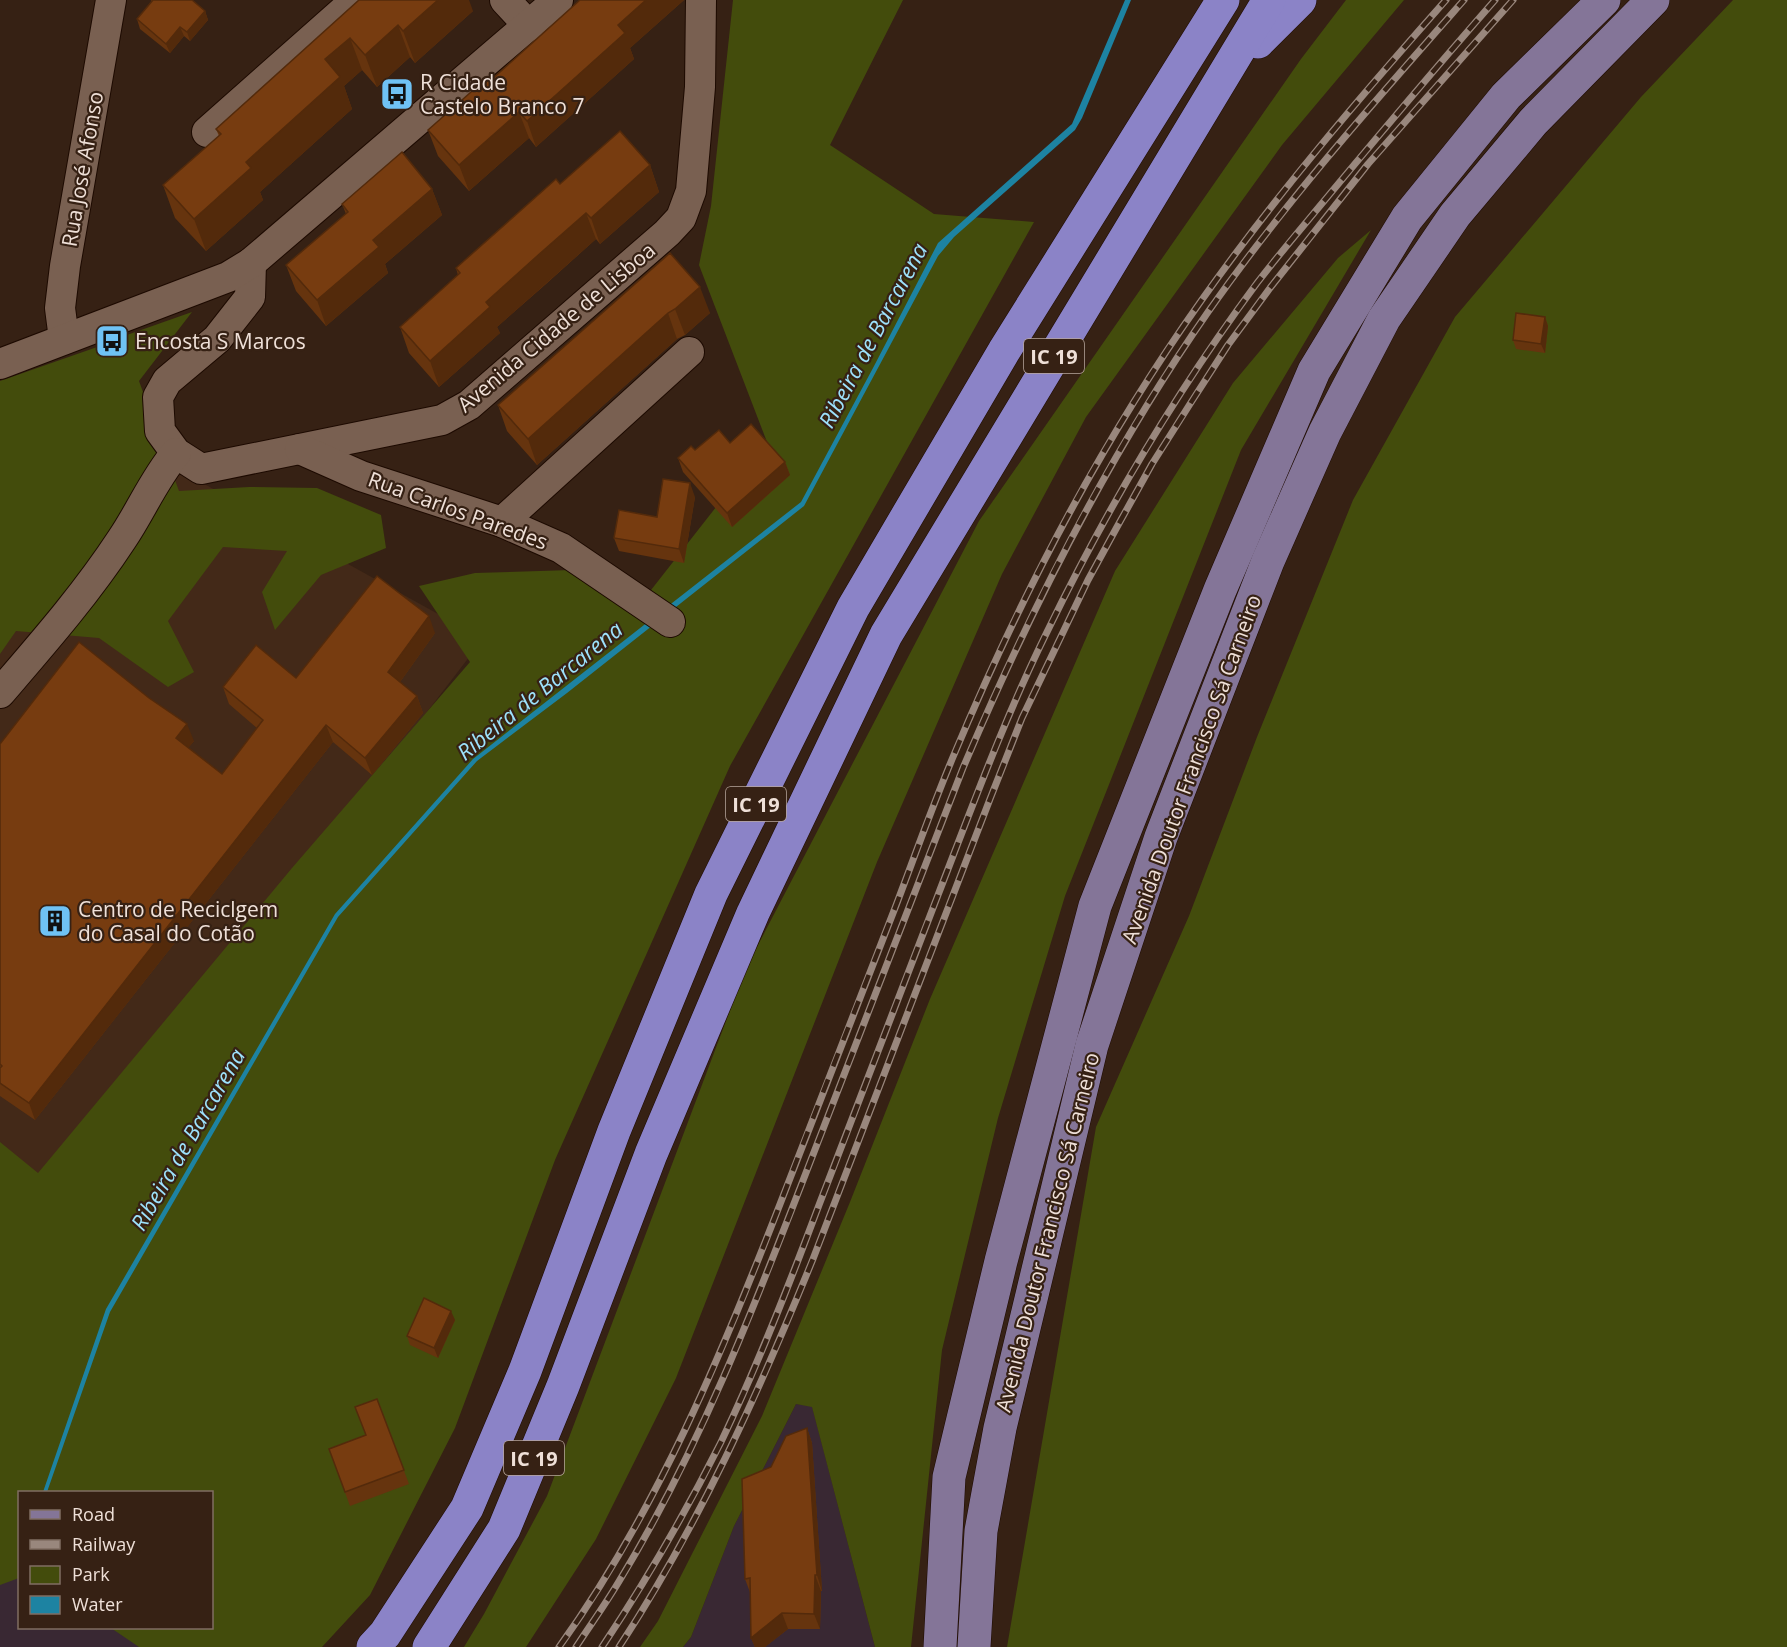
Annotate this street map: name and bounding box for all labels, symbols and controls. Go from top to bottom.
place label: R Cidade Castelo Branco 7 [420,68,584,120]
bus stop icon: R Cidade Castelo Branco 7 [379,76,415,112]
street label: Rua José Afonso [55,89,109,249]
street label: Avenida Cidade de Lisboa [451,236,661,418]
water label: Ribeira de Barcarena [811,237,933,433]
bus stop icon: Encosta S Marcos [94,323,130,359]
place label: Encosta S Marcos [135,327,306,355]
road number: IC 19 [1024,339,1084,373]
street label: Rua Carlos Paredes [364,464,552,556]
street label: Avenida Doutor Francisco Sá Carneiro [1115,591,1267,947]
water label: Ribeira de Barcarena [450,614,628,766]
road number: IC 19 [726,787,786,821]
place label: Centro de Reciclgem do Casal do Cotão [78,895,278,947]
building icon: Centro de Reciclgem do Casal do Cotão [37,903,73,939]
water label: Ribeira de Barcarena [123,1043,251,1235]
street label: Avenida Doutor Francisco Sá Carneiro [989,1049,1105,1415]
road number: IC 19 [504,1441,564,1475]
legend [18,1491,213,1629]
text: Road [72,1502,115,1526]
text: Railway [72,1532,136,1556]
text: Park [72,1562,110,1586]
text: Water [72,1592,123,1616]

